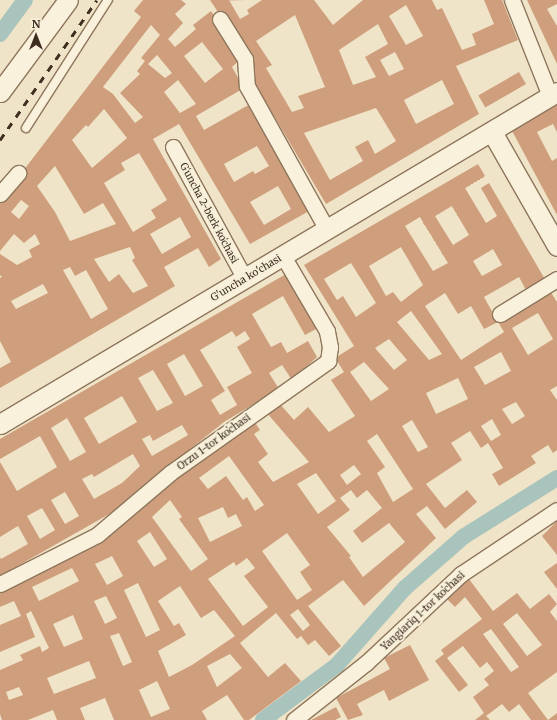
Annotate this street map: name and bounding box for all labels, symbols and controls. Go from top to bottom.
north arrow [16,16,56,56]
text: N [32,17,40,31]
street label: Gʻuncha 2-berk koʻchasi [177,161,241,265]
street label: G'uncha ko'chasi [208,252,284,304]
street label: Orzu 1-tor koʻchasi [175,411,253,473]
street label: Yangiariq 1-tor koʻchasi [379,569,467,653]

